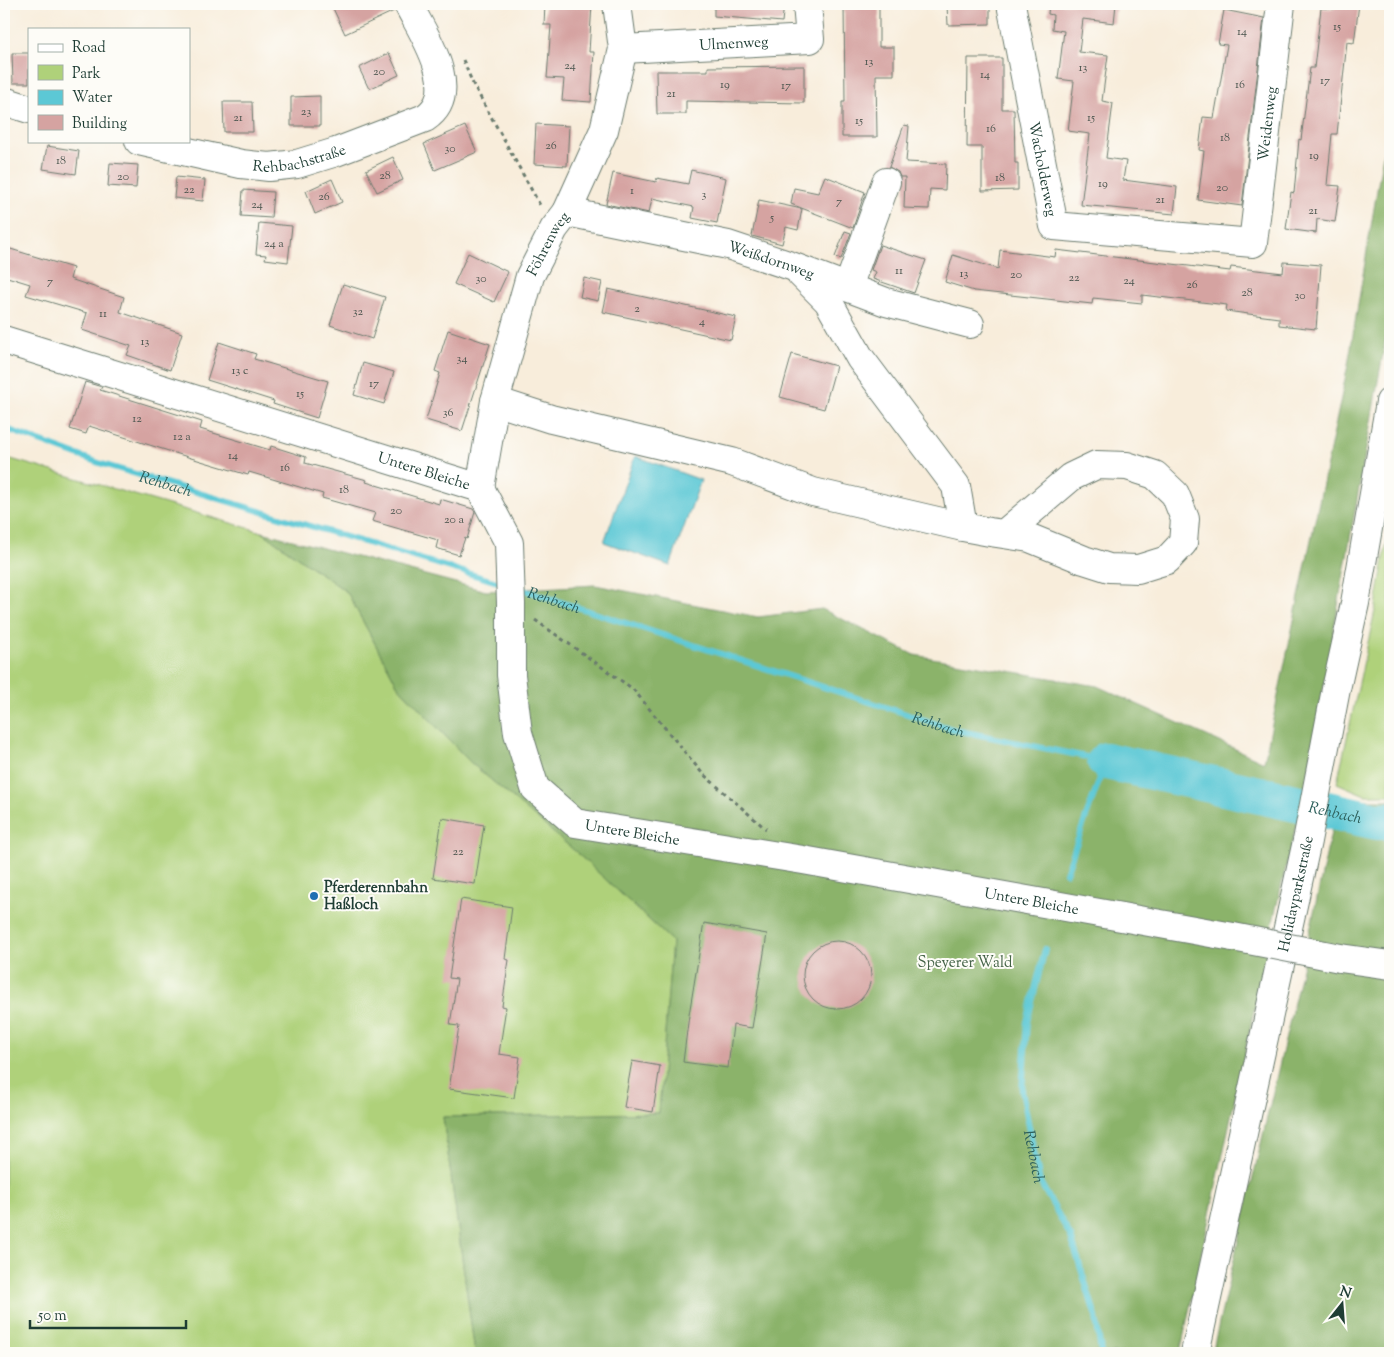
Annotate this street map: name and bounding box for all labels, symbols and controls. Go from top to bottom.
house number: 15 [1333,18,1341,36]
house number: 14 [1237,23,1247,41]
legend [28,28,190,142]
street label: Ulmenweg [699,32,769,57]
text: Road [72,38,106,59]
house number: 13 [865,53,874,71]
house number: 24 [564,57,576,75]
house number: 13 [1079,59,1088,77]
house number: 20 [373,63,385,81]
text: Park [72,64,101,85]
house number: 14 [980,66,990,84]
house number: 17 [1320,72,1330,90]
house number: 19 [720,76,730,94]
house number: 16 [1235,76,1245,94]
house number: 17 [781,77,791,95]
house number: 21 [666,85,676,103]
street label: Weidenweg [1254,85,1283,162]
text: Water [72,88,113,109]
house number: 23 [301,103,311,121]
house number: 21 [233,109,243,127]
house number: 15 [1087,109,1095,127]
house number: 15 [855,112,863,130]
text: Building [72,114,127,135]
house number: 16 [986,120,996,138]
street label: Wacholderweg [1022,120,1061,218]
house number: 18 [1220,129,1230,147]
house number: 26 [545,137,557,155]
street label: Rehbachstraße [252,140,349,179]
house number: 30 [444,140,456,158]
house number: 19 [1309,147,1319,165]
house number: 18 [56,152,66,170]
house number: 28 [379,167,391,185]
house number: 20 [117,168,129,186]
house number: 18 [995,169,1005,187]
house number: 19 [1098,175,1108,193]
house number: 20 [1216,179,1228,197]
house number: 22 [183,181,195,199]
house number: 1 [630,182,634,200]
house number: 3 [702,186,707,204]
house number: 26 [318,188,330,206]
house number: 21 [1155,191,1165,209]
house number: 7 [836,193,842,211]
house number: 24 [251,196,263,214]
house number: 21 [1308,202,1318,220]
street label: Föhrenweg [523,208,575,280]
house number: 5 [769,209,774,227]
house number: 24 a [264,235,284,253]
street label: Weißdornweg [725,237,817,286]
house number: 11 [895,262,903,280]
house number: 13 [960,265,969,283]
house number: 20 [1010,266,1022,284]
house number: 22 [1068,269,1080,287]
house number: 30 [475,270,487,288]
house number: 24 [1123,272,1135,290]
house number: 7 [47,273,53,291]
house number: 26 [1186,276,1198,294]
house number: 28 [1241,284,1253,302]
house number: 30 [1294,287,1306,305]
house number: 2 [634,300,640,318]
house number: 32 [353,303,364,321]
house number: 11 [99,305,107,323]
house number: 4 [699,313,705,331]
house number: 13 [141,333,150,351]
house number: 34 [457,350,467,368]
house number: 13 c [232,362,249,380]
house number: 17 [369,375,379,393]
house number: 15 [296,385,304,403]
house number: 36 [443,404,453,422]
house number: 12 [132,410,142,428]
house number: 12 a [173,428,191,446]
house number: 14 [228,447,238,465]
street label: Untere Bleiche [375,448,473,496]
house number: 16 [280,459,290,477]
water label: Rehbach [136,467,195,504]
house number: 18 [339,481,349,499]
house number: 20 [390,502,402,520]
house number: 20 a [444,511,464,529]
water label: Rehbach [524,583,583,621]
water label: Rehbach [908,707,966,745]
water label: Rehbach [1306,797,1364,831]
street label: Untere Bleiche [583,816,681,852]
street label: Holidayparkstraße [1274,834,1320,954]
house number: 22 [452,843,464,861]
place label: Pferderennbahn Haßloch [324,878,428,916]
street label: Untere Bleiche [982,884,1080,921]
marker: Pferderennbahn Haßloch [308,890,320,902]
park label: Speyerer Wald [918,953,1013,974]
water label: Rehbach [1016,1128,1049,1186]
north arrow [1316,1280,1366,1330]
text: N [1337,1282,1353,1305]
scale bar [30,1297,186,1329]
text: 50 m [37,1306,67,1327]

